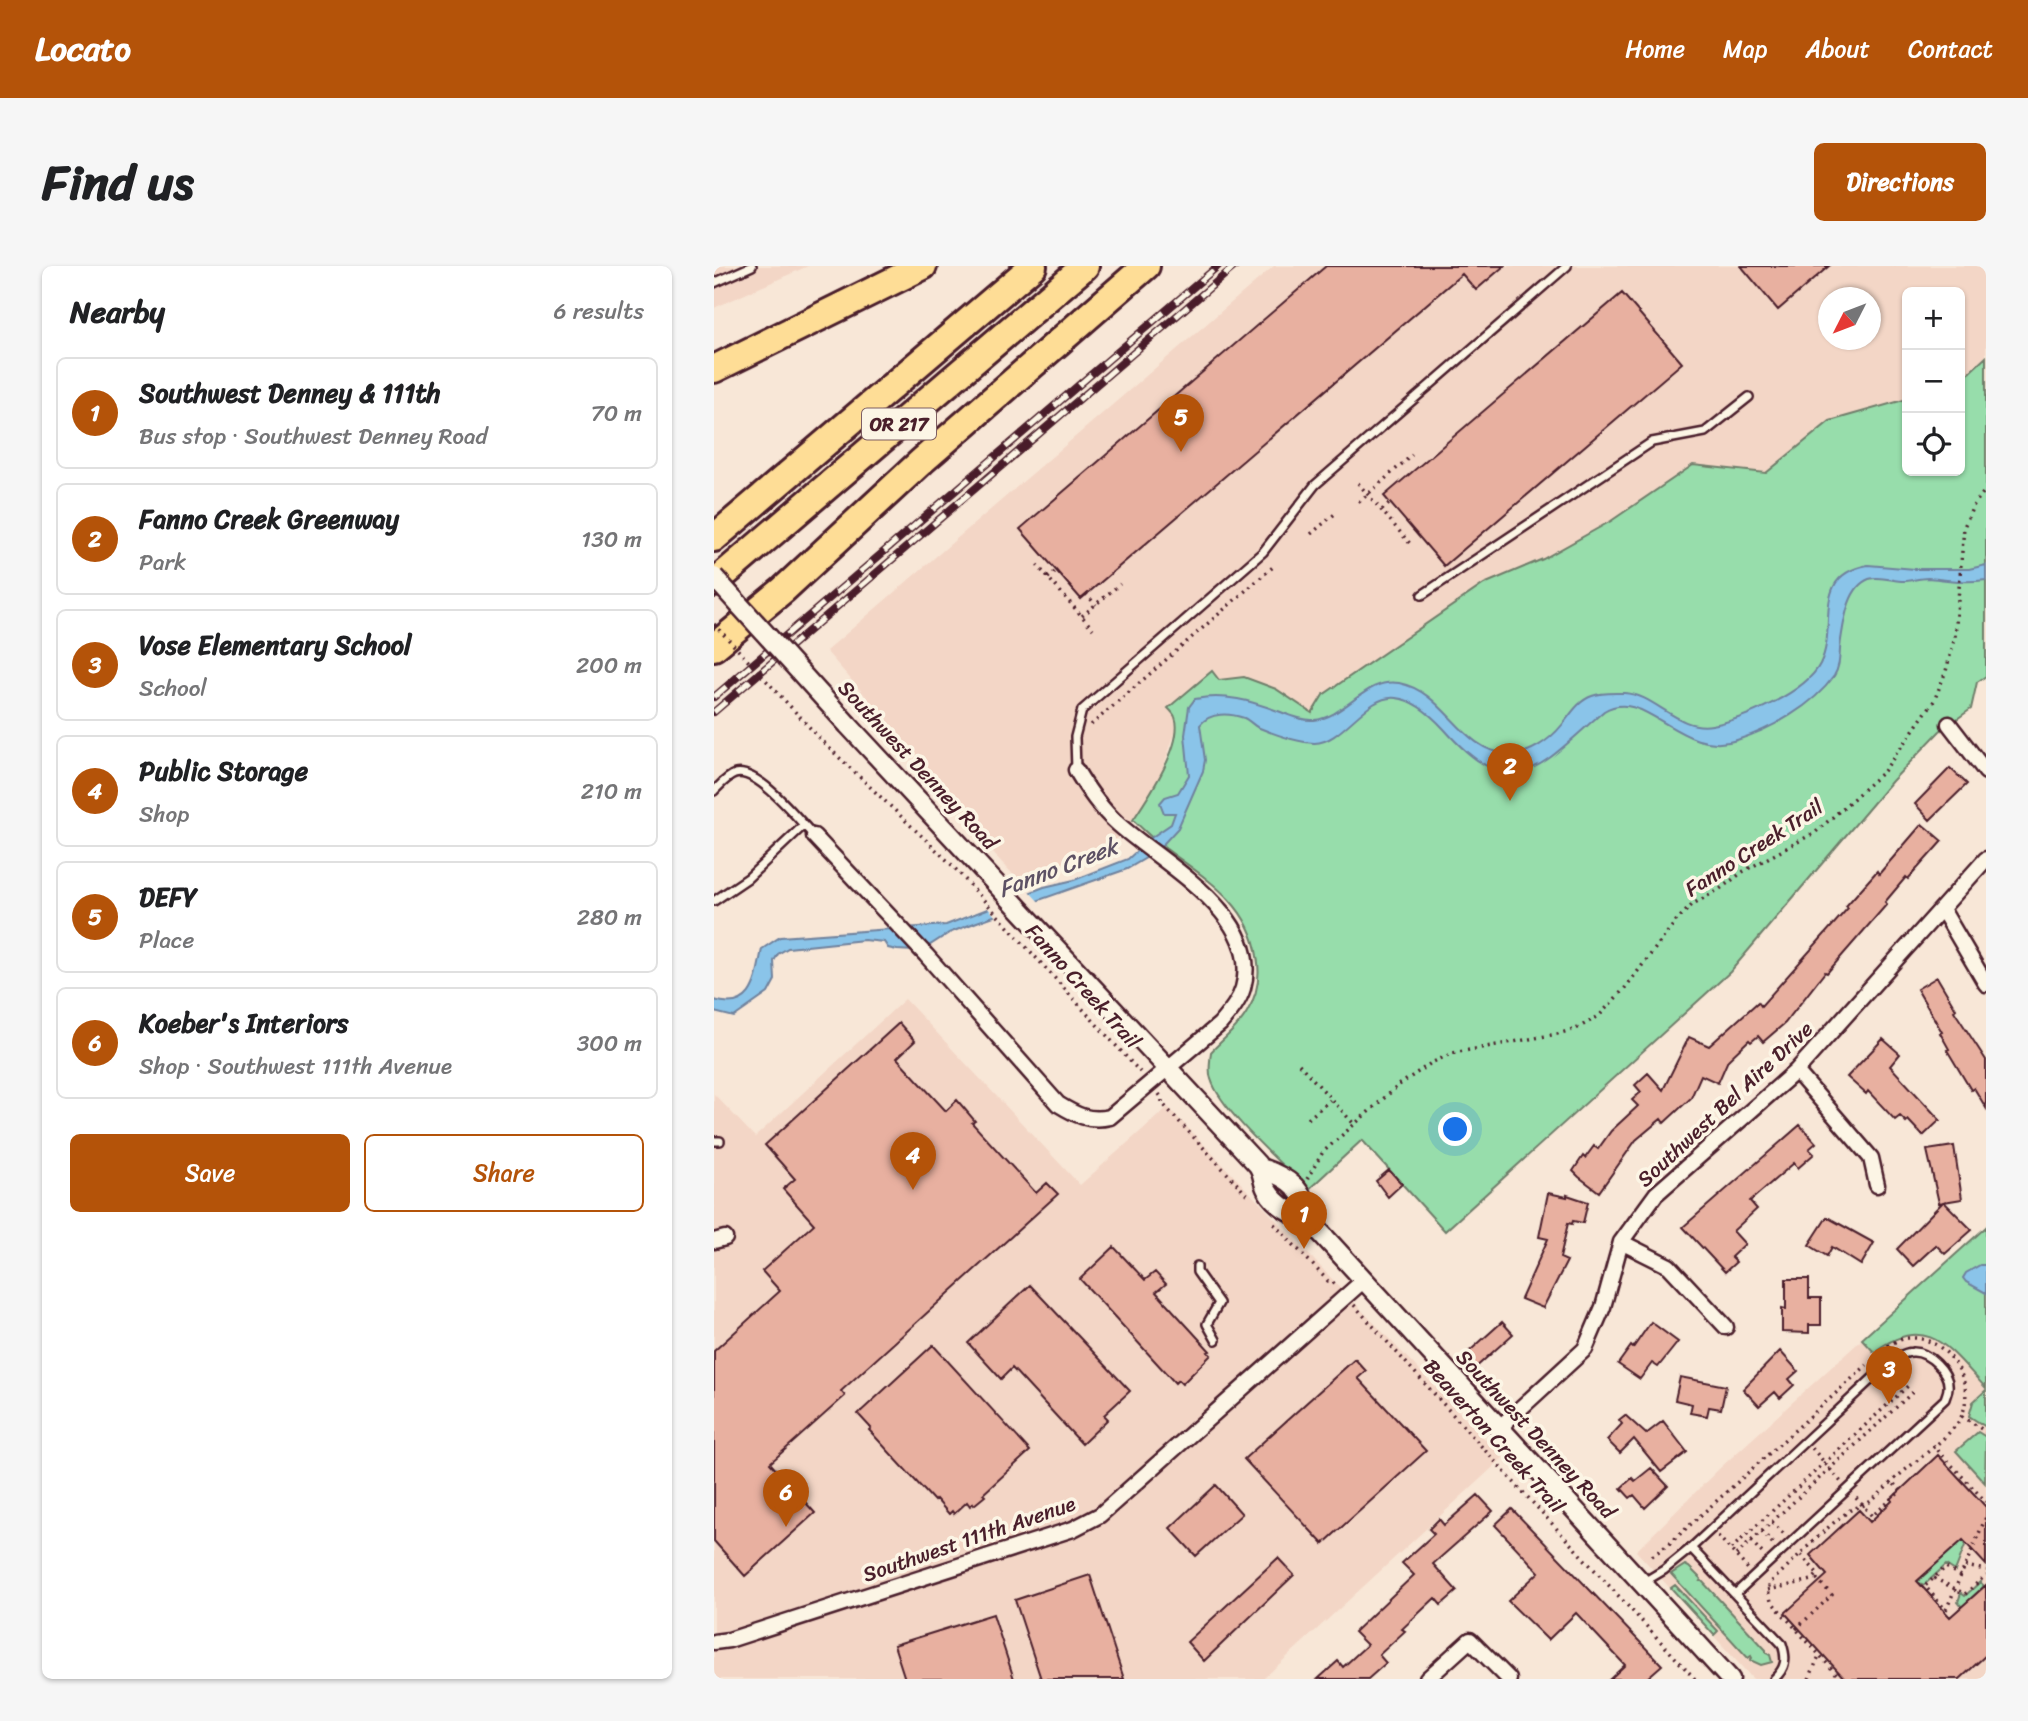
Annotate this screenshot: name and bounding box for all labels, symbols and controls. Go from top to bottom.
text: Locato [35,20,131,78]
text: Home [1625,28,1685,70]
text: Map [1723,28,1767,70]
text: About [1805,28,1870,70]
text: Contact [1908,28,1993,70]
text: Find us [42,139,194,226]
button: Directions [1814,143,1986,221]
text: Nearby [70,285,165,339]
north arrow [1818,287,1881,350]
map controls [1902,287,1965,476]
button: + [1902,287,1965,350]
text: 6 results [554,291,644,332]
button: − [1902,350,1965,413]
text: Southwest Denney & 111th [139,370,440,416]
text: 1 [90,393,100,434]
text: 70 m [591,393,642,434]
pin: 5 [1158,394,1204,452]
road number: OR 217 [862,408,936,440]
button: locate [1902,413,1965,476]
text: Bus stop · Southwest Denney Road [139,416,488,457]
text: Fanno Creek Greenway [139,496,399,542]
text: 2 [88,519,102,560]
text: 130 m [581,519,642,560]
text: Park [139,542,186,583]
text: Vose Elementary School [139,622,411,668]
text: 3 [89,645,101,686]
text: 200 m [576,645,642,686]
text: School [139,668,207,709]
street label: Southwest Denney Road [828,671,1009,861]
pin: 2 [1487,743,1533,801]
text: Public Storage [139,748,308,794]
text: 4 [88,771,102,812]
text: 210 m [581,771,642,812]
street label: Fanno Creek Trail [1677,788,1832,907]
text: Shop [139,794,189,835]
water label: Fanno Creek [992,825,1126,910]
text: DEFY [139,874,198,920]
text: 5 [88,897,102,938]
text: 280 m [577,897,642,938]
street label: Fanno Creek Trail [1016,914,1151,1059]
text: Place [139,920,194,961]
text: Koeber's Interiors [139,1000,348,1046]
street label: Southwest Bel Aire Drive [1628,1011,1823,1197]
text: 6 [88,1023,102,1064]
text: 300 m [577,1023,642,1064]
text: Shop · Southwest 111th Avenue [139,1046,452,1087]
your location [1438,1112,1472,1146]
pin: 4 [890,1132,936,1190]
button: Save [70,1134,350,1212]
button: Share [364,1134,644,1212]
pin: 1 [1281,1191,1327,1249]
street label: Southwest Denney Road [1446,1340,1627,1530]
pin: 3 [1866,1346,1912,1404]
street label: Beaverton Creek Trail [1413,1350,1575,1523]
pin: 6 [763,1469,809,1527]
street label: Southwest 111th Avenue [857,1485,1081,1593]

